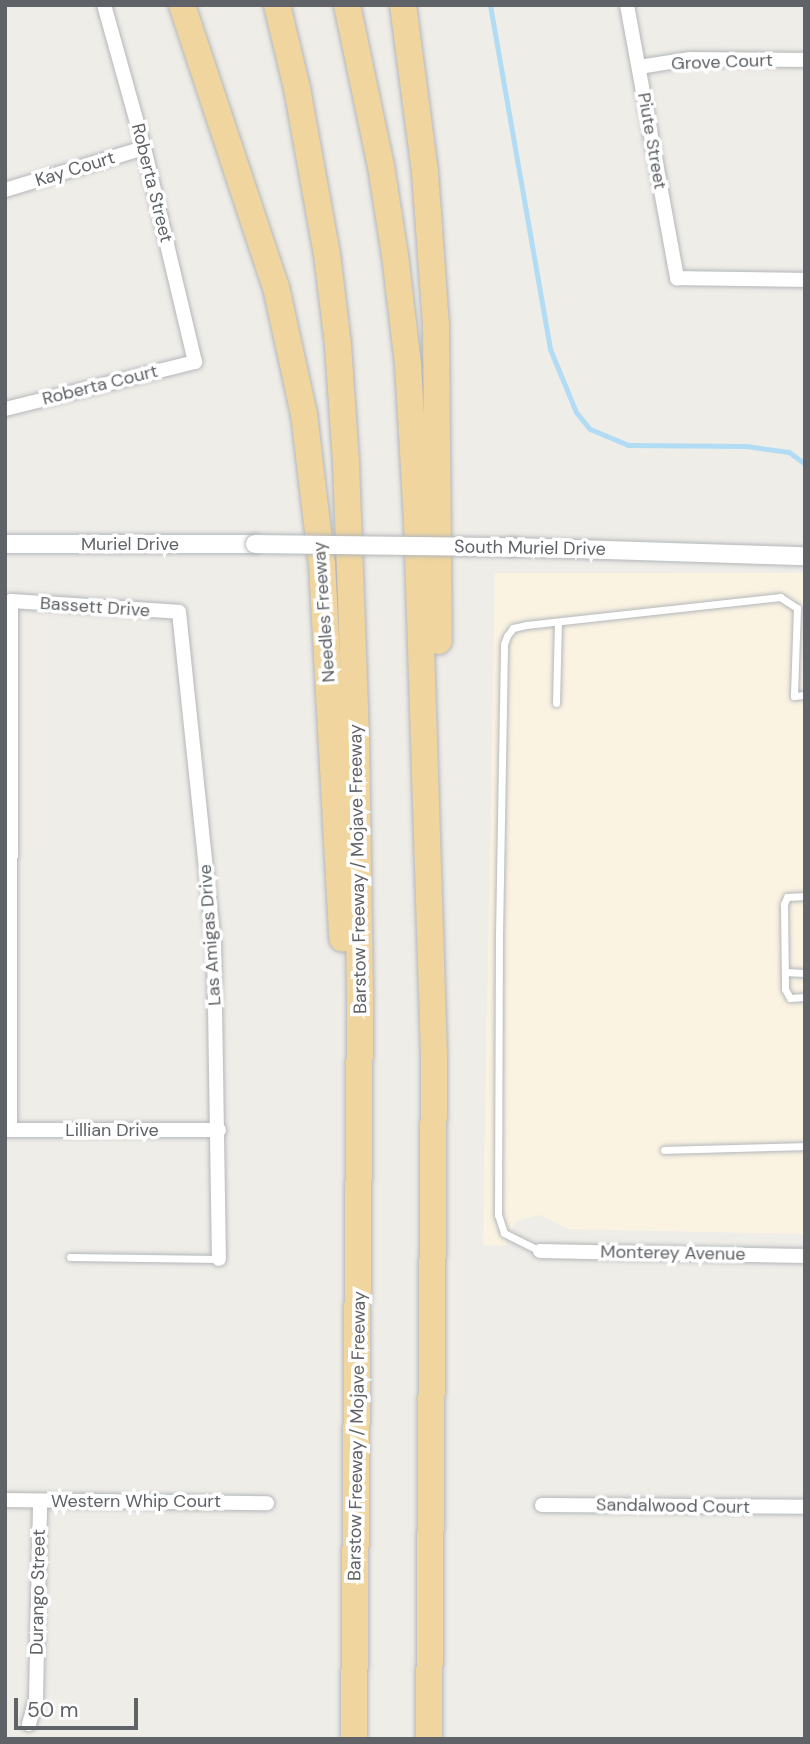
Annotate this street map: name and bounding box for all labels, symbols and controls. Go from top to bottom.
street label: Grove Court [671,49,773,75]
street label: Piute Street [633,91,671,191]
street label: Roberta Street [127,121,177,245]
street label: Kay Court [33,147,117,191]
street label: Roberta Court [40,360,160,410]
street label: Muriel Drive [81,533,179,555]
street label: South Muriel Drive [454,536,606,560]
street label: Needles Freeway [308,541,340,683]
street label: Bassett Drive [39,592,151,622]
street label: Barstow Freeway / Mojave Freeway [345,724,371,1014]
street label: Las Amigas Drive [194,864,226,1006]
street label: Lillian Drive [65,1119,159,1141]
street label: Monterey Avenue [600,1241,746,1265]
street label: Barstow Freeway / Mojave Freeway [344,1291,370,1581]
street label: Western Whip Court [51,1490,221,1512]
street label: Sandalwood Court [596,1494,750,1518]
street label: Durango Street [26,1529,50,1655]
scale bar [18,1684,142,1728]
text: 50 m [27,1696,78,1724]

